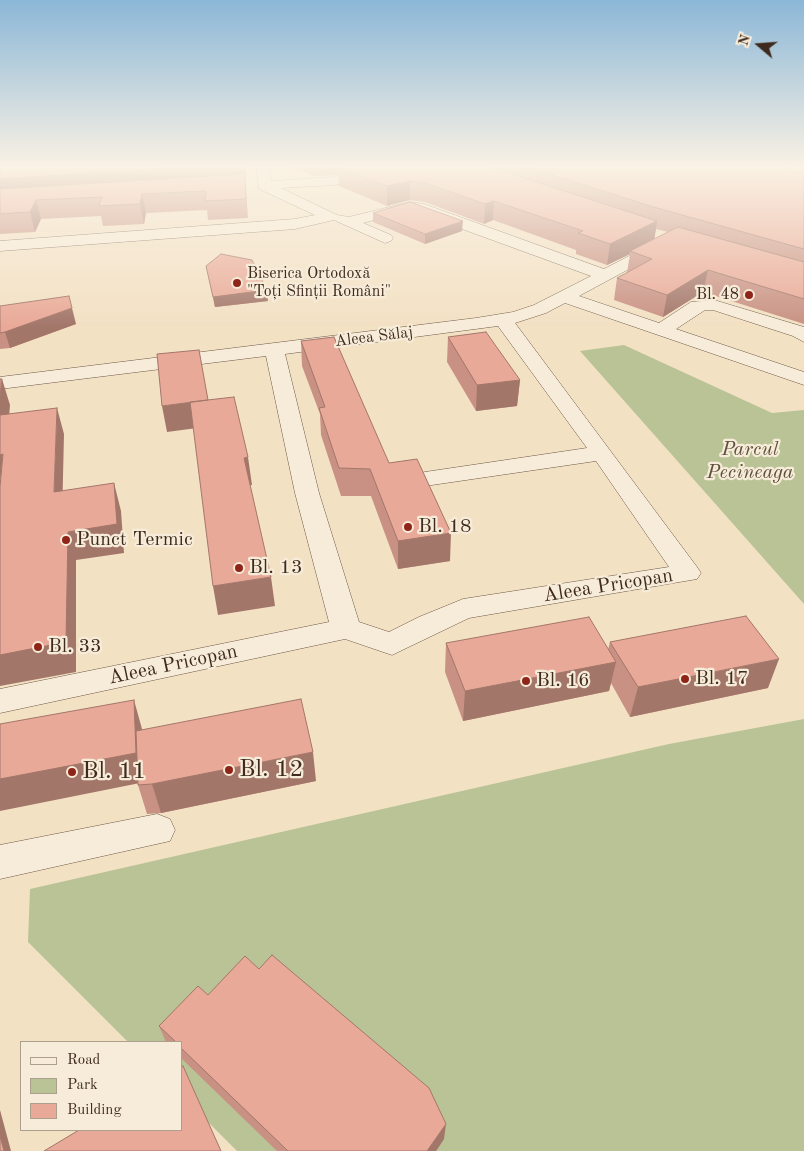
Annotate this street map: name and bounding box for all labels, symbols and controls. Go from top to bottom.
north arrow [734,20,784,70]
text: N [736,33,753,48]
place label: Biserica Ortodoxă "Toți Sfinții Români" [247,264,391,302]
marker: Biserica Ortodoxă "Toți Sfinții Români" [231,277,243,289]
place label: Bl. 48 [696,285,739,305]
marker: Bl. 48 [743,289,755,301]
street label: Aleea Sălaj [334,323,414,351]
park label: Parcul Pecineaga [706,438,794,485]
place label: Bl. 18 [418,515,472,539]
marker: Bl. 18 [402,521,414,533]
place label: Punct Termic [76,528,193,552]
marker: Punct Termic [60,534,72,546]
place label: Bl. 13 [249,556,303,580]
marker: Bl. 13 [233,562,245,574]
street label: Aleea Pricopan [541,564,675,608]
place label: Bl. 33 [48,635,102,659]
street label: Aleea Pricopan [106,640,240,690]
marker: Bl. 33 [32,641,44,653]
place label: Bl. 17 [695,667,749,691]
place label: Bl. 16 [536,669,590,693]
marker: Bl. 17 [679,673,691,685]
marker: Bl. 16 [520,675,532,687]
place label: Bl. 12 [239,756,303,784]
place label: Bl. 11 [82,758,146,786]
marker: Bl. 12 [223,764,235,776]
marker: Bl. 11 [66,766,78,778]
legend [20,1041,182,1131]
text: Road [67,1053,100,1068]
text: Park [67,1078,98,1093]
text: Building [67,1103,122,1118]

